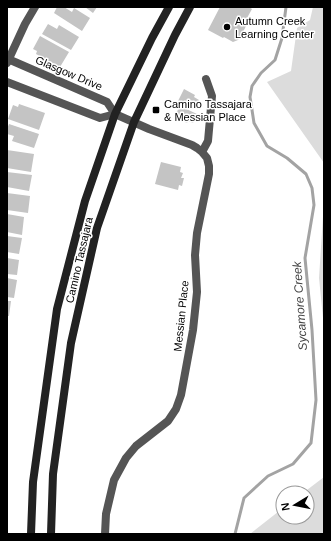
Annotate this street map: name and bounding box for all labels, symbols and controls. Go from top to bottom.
place label: Autumn Creek Learning Center [235,15,314,40]
marker: Autumn Creek Learning Center [222,22,232,32]
street label: Glasgow Drive [34,54,104,92]
place label: Camino Tassajara & Messian Place [164,98,253,123]
marker: Camino Tassajara & Messian Place [151,105,161,115]
street label: Camino Tassajara [63,215,95,304]
water label: Sycamore Creek [290,260,310,351]
street label: Messian Place [171,280,191,352]
north arrow [275,485,315,525]
text: N [279,502,292,512]

